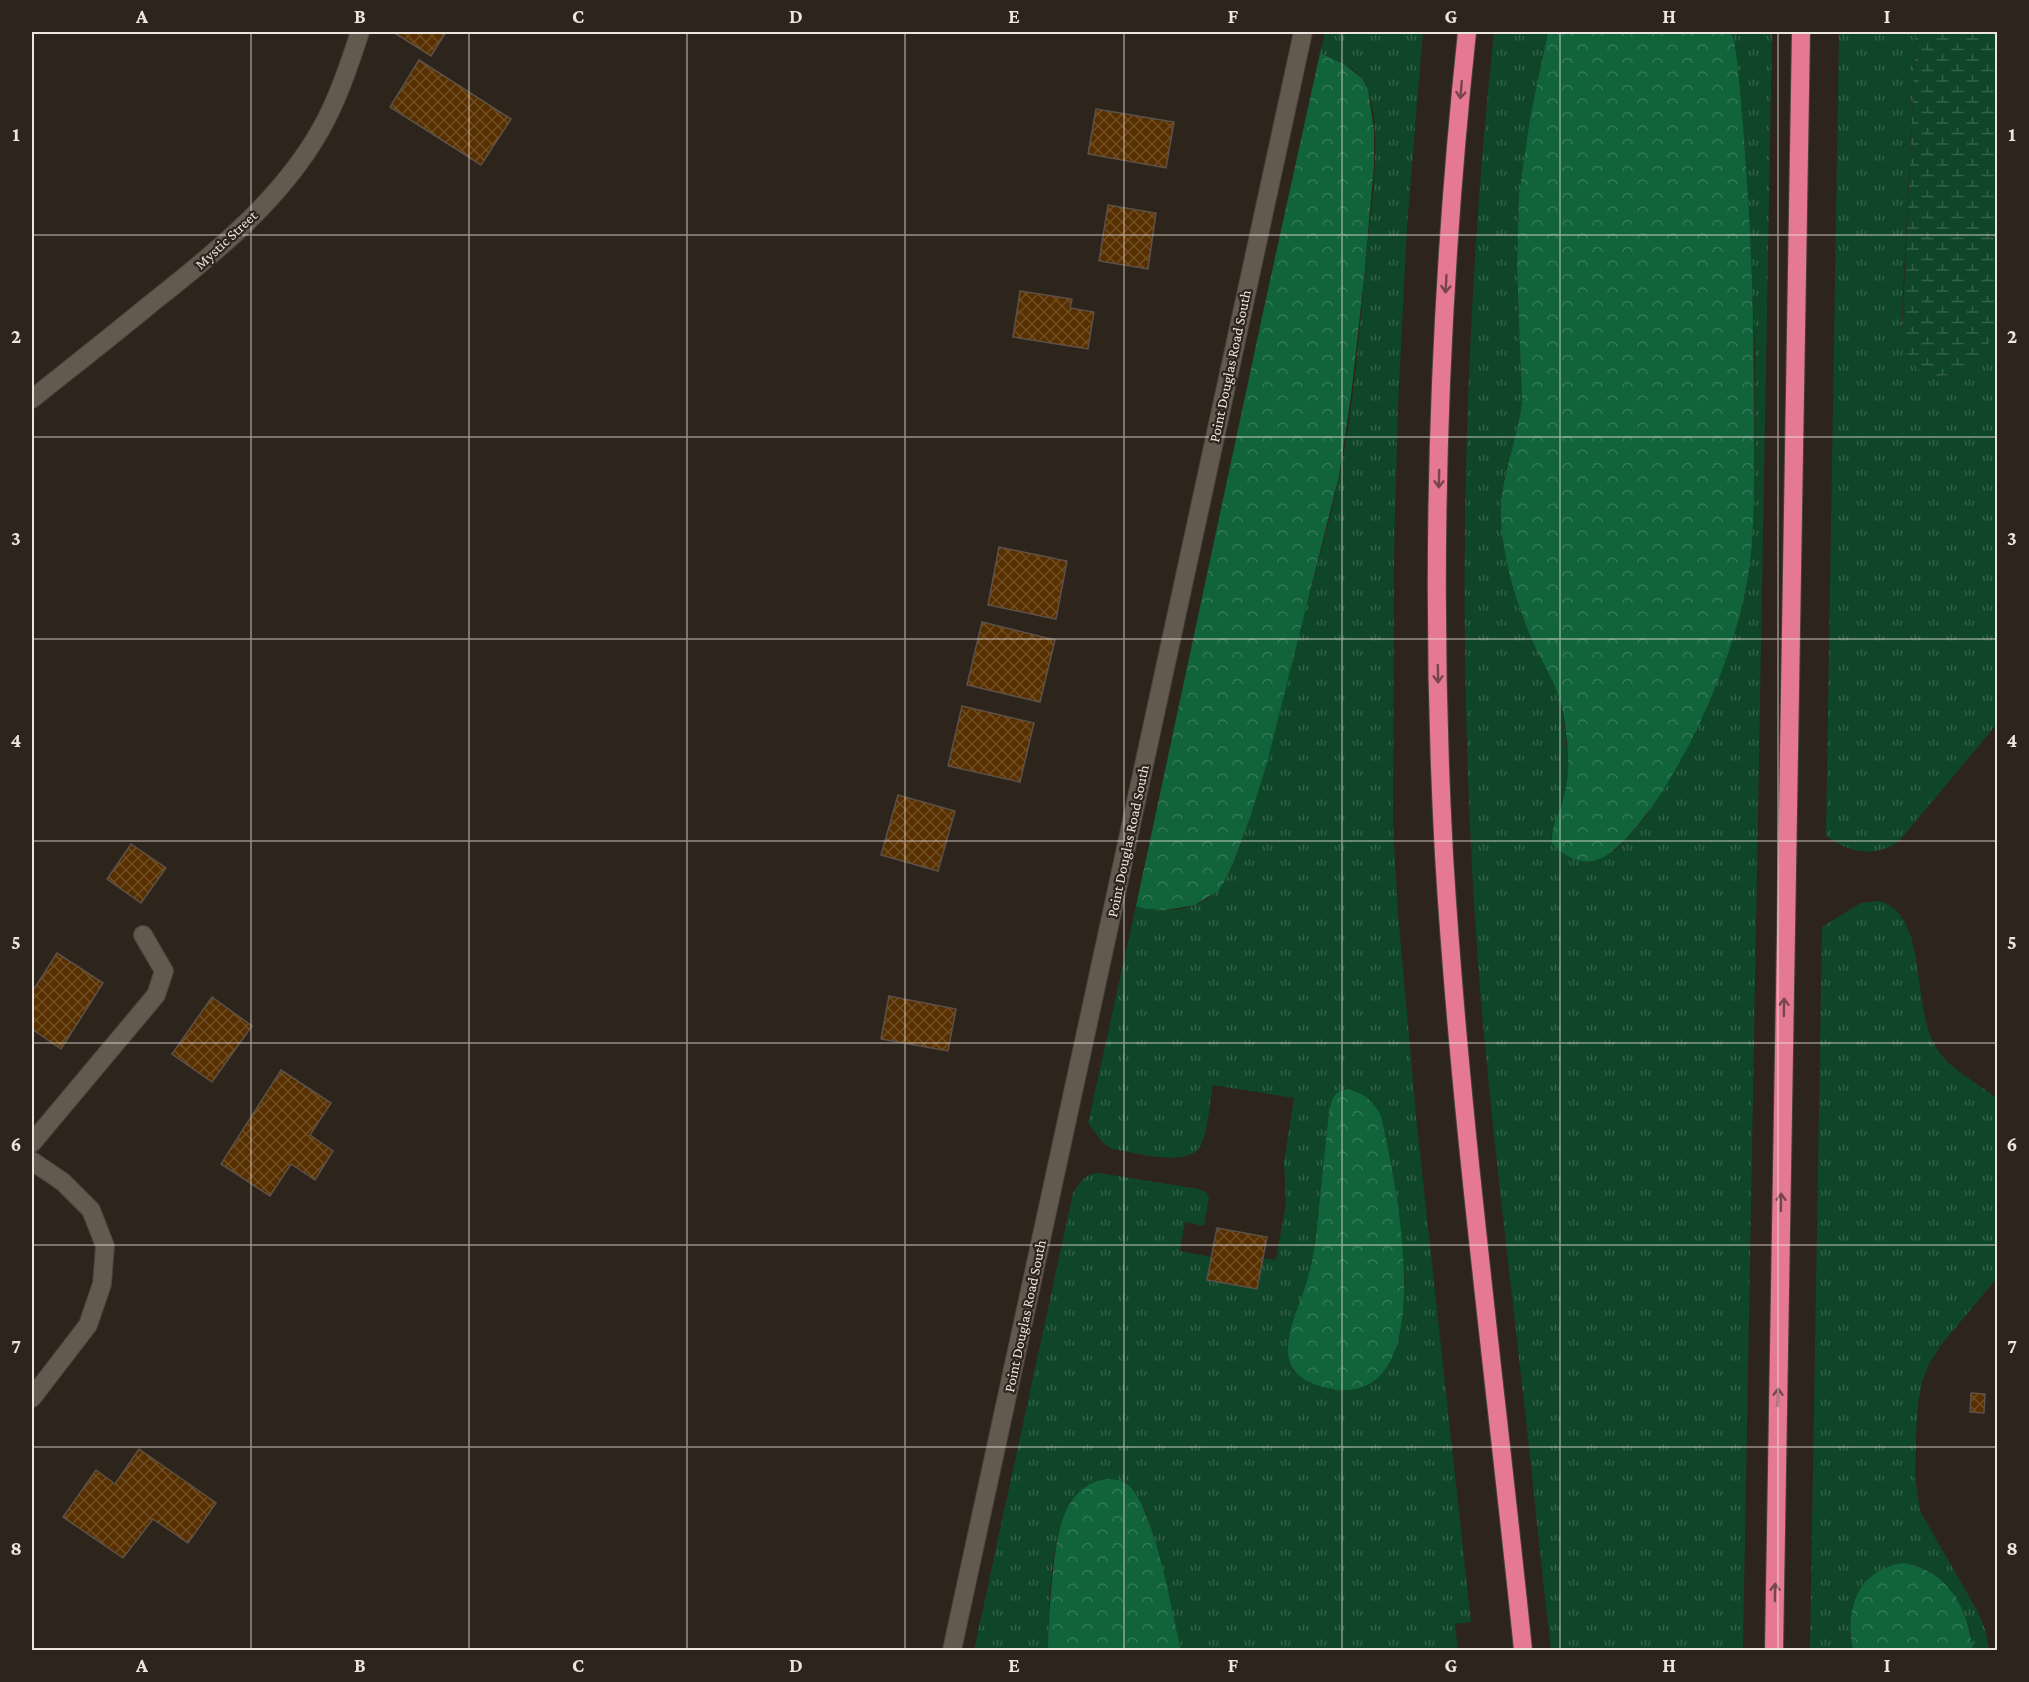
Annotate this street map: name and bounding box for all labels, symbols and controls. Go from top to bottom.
text: A [135,5,149,27]
text: B [354,5,366,27]
text: C [572,5,584,27]
text: D [789,5,803,27]
text: E [1008,5,1020,27]
text: F [1228,5,1239,27]
text: G [1445,5,1458,27]
text: H [1662,5,1676,27]
text: I [1884,5,1891,27]
one-way arrow [1455,79,1466,99]
text: 1 [12,123,20,145]
text: 1 [2008,123,2016,145]
street label: Mystic Street [192,207,261,273]
one-way arrow [1441,274,1452,294]
street label: Point Douglas Road South [1206,288,1255,444]
text: 2 [11,325,21,347]
text: 2 [2007,325,2017,347]
one-way arrow [1434,469,1445,489]
text: 3 [11,527,21,549]
text: 3 [2007,527,2017,549]
one-way arrow [1433,663,1444,683]
text: 4 [11,729,22,751]
text: 4 [2007,729,2018,751]
street label: Point Douglas Road South [1104,763,1153,919]
text: 5 [11,931,21,953]
text: 5 [2007,931,2017,953]
one-way arrow [1778,998,1790,1018]
text: 6 [11,1133,21,1155]
text: 6 [2007,1133,2017,1155]
one-way arrow [1775,1193,1787,1213]
street label: Point Douglas Road South [1001,1238,1050,1394]
text: 7 [11,1335,21,1357]
text: 7 [2007,1335,2017,1357]
one-way arrow [1772,1388,1784,1408]
text: 8 [10,1537,22,1559]
text: 8 [2006,1537,2018,1559]
one-way arrow [1769,1583,1781,1603]
text: A [135,1654,149,1676]
text: B [354,1654,366,1676]
text: C [572,1654,584,1676]
text: D [789,1654,803,1676]
text: E [1008,1654,1020,1676]
text: F [1228,1654,1239,1676]
text: G [1445,1654,1458,1676]
text: H [1662,1654,1676,1676]
text: I [1884,1654,1891,1676]

